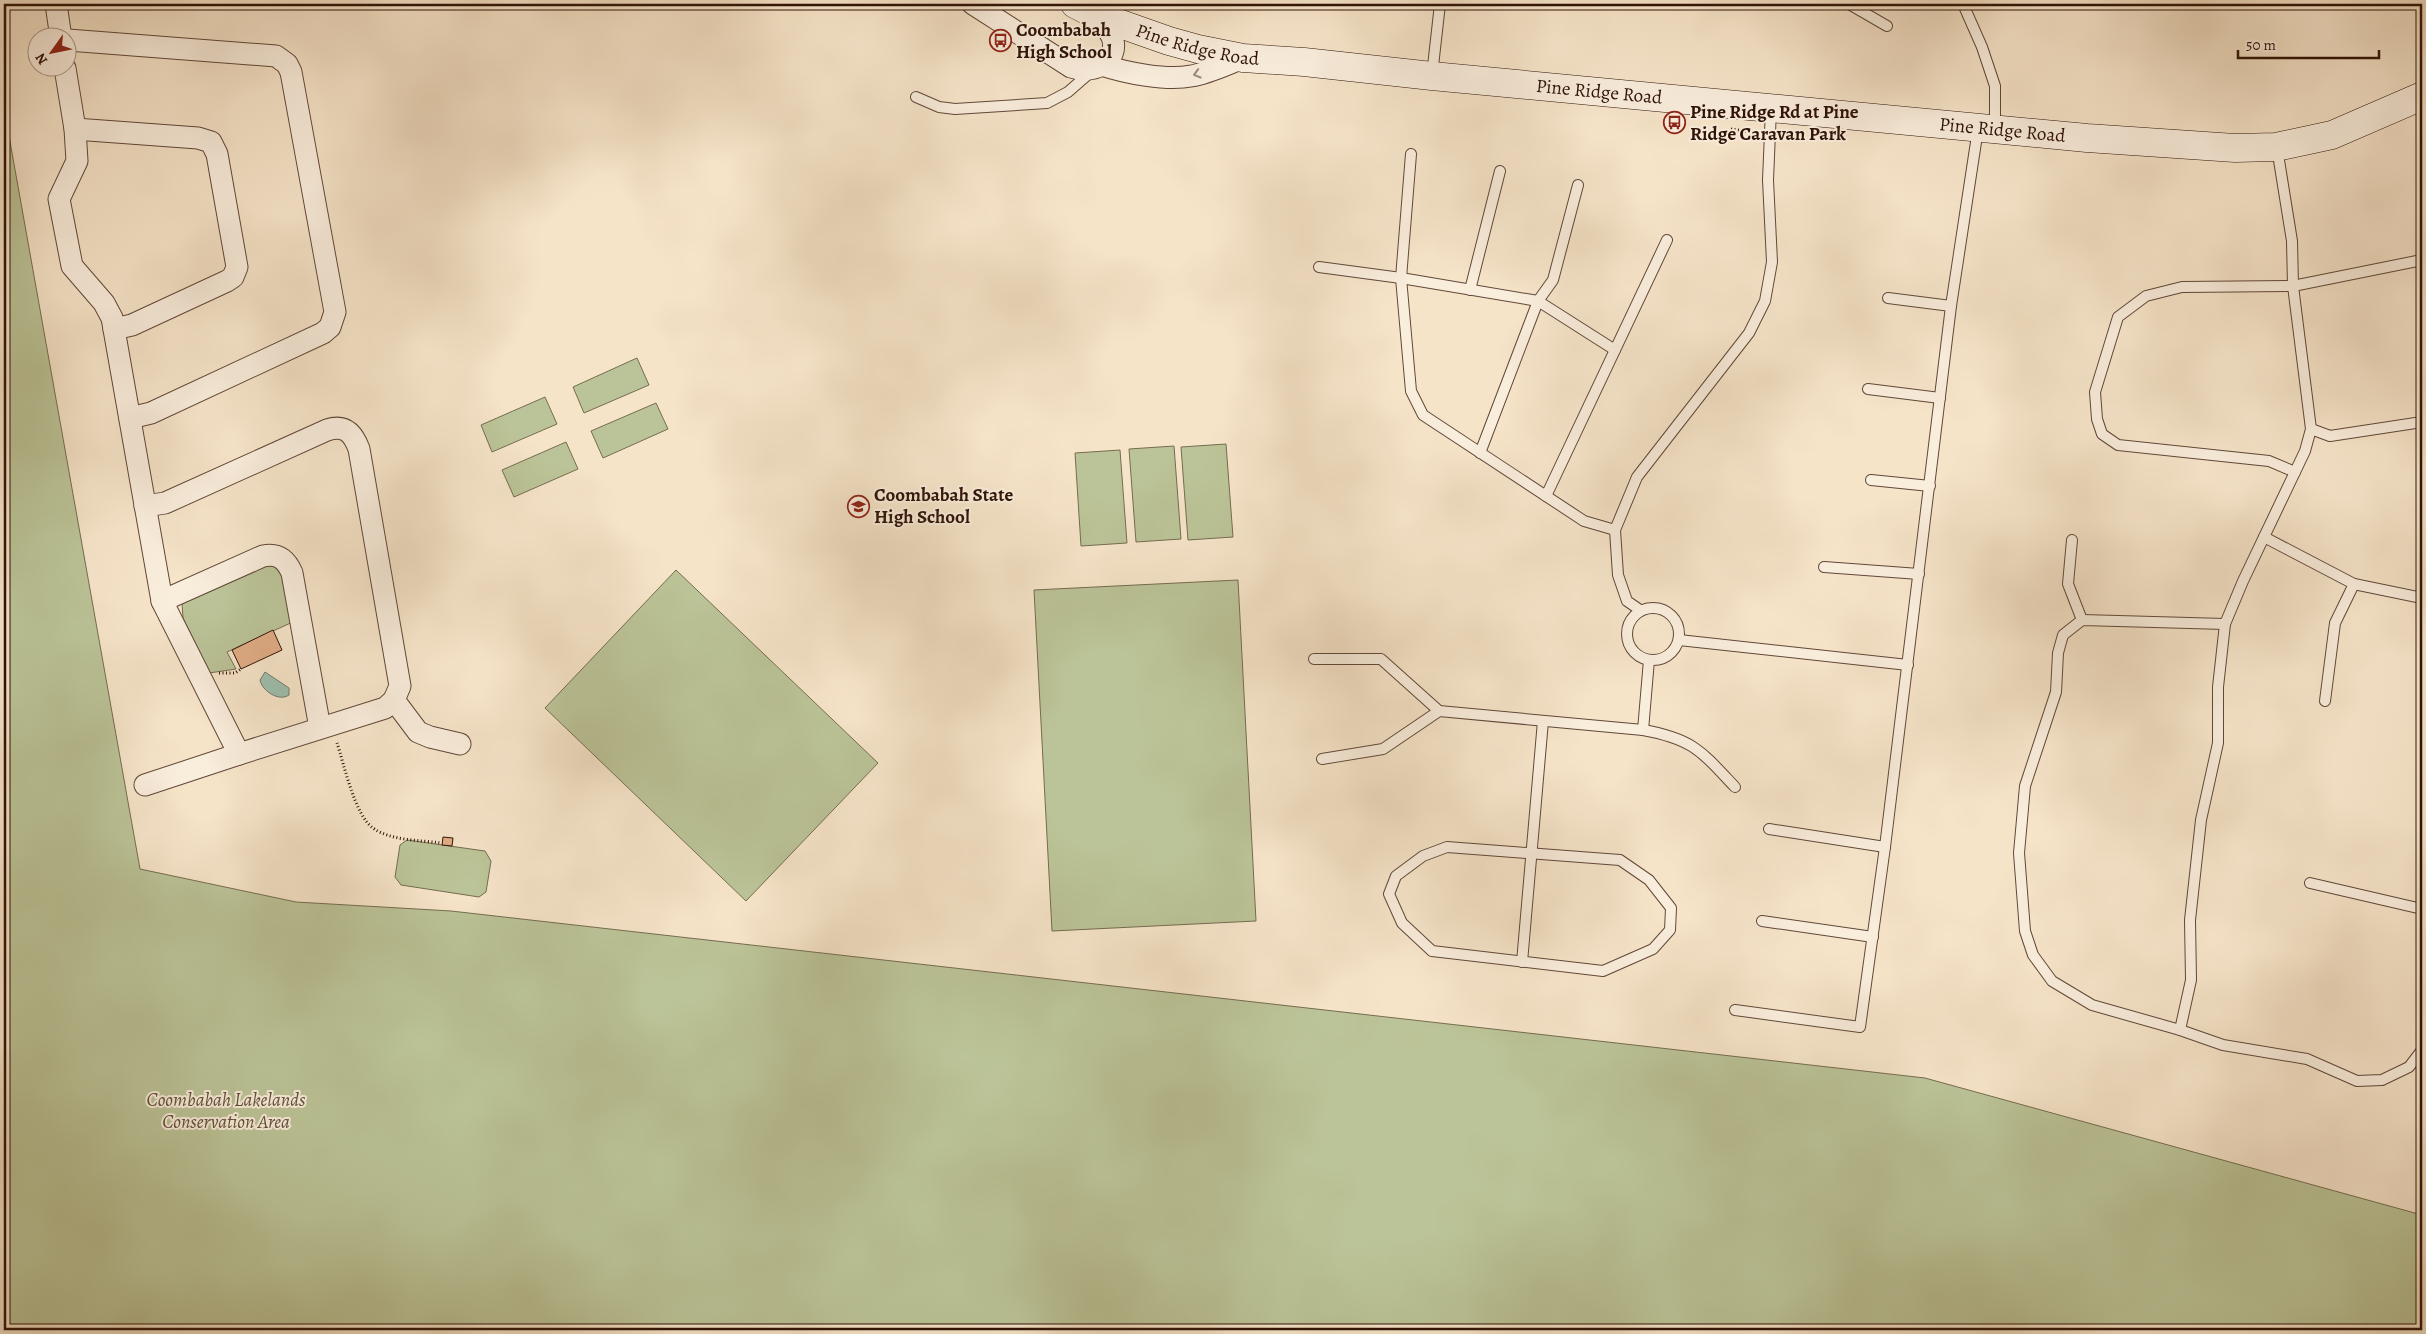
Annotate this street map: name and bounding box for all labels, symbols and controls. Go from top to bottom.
place label: Coombabah High School [1016,17,1112,65]
street label: Pine Ridge Road [1132,17,1261,72]
north arrow [28,28,78,78]
scale bar [2238,28,2380,60]
bus stop icon: Coombabah High School [988,29,1012,53]
text: 50 m [2246,35,2276,55]
text: N [31,49,52,68]
one-way arrow [1194,69,1202,79]
street label: Pine Ridge Road [1535,73,1664,111]
place label: Pine Ridge Rd at Pine Ridge Caravan Park [1690,99,1859,147]
bus stop icon: Pine Ridge Rd at Pine Ridge Caravan Park [1662,111,1686,135]
street label: Pine Ridge Road [1938,111,2067,149]
place label: Coombabah State High School [874,482,1013,530]
school or university icon: Coombabah State High School [846,494,870,518]
park label: Coombabah Lakelands Conservation Area [147,1087,306,1135]

